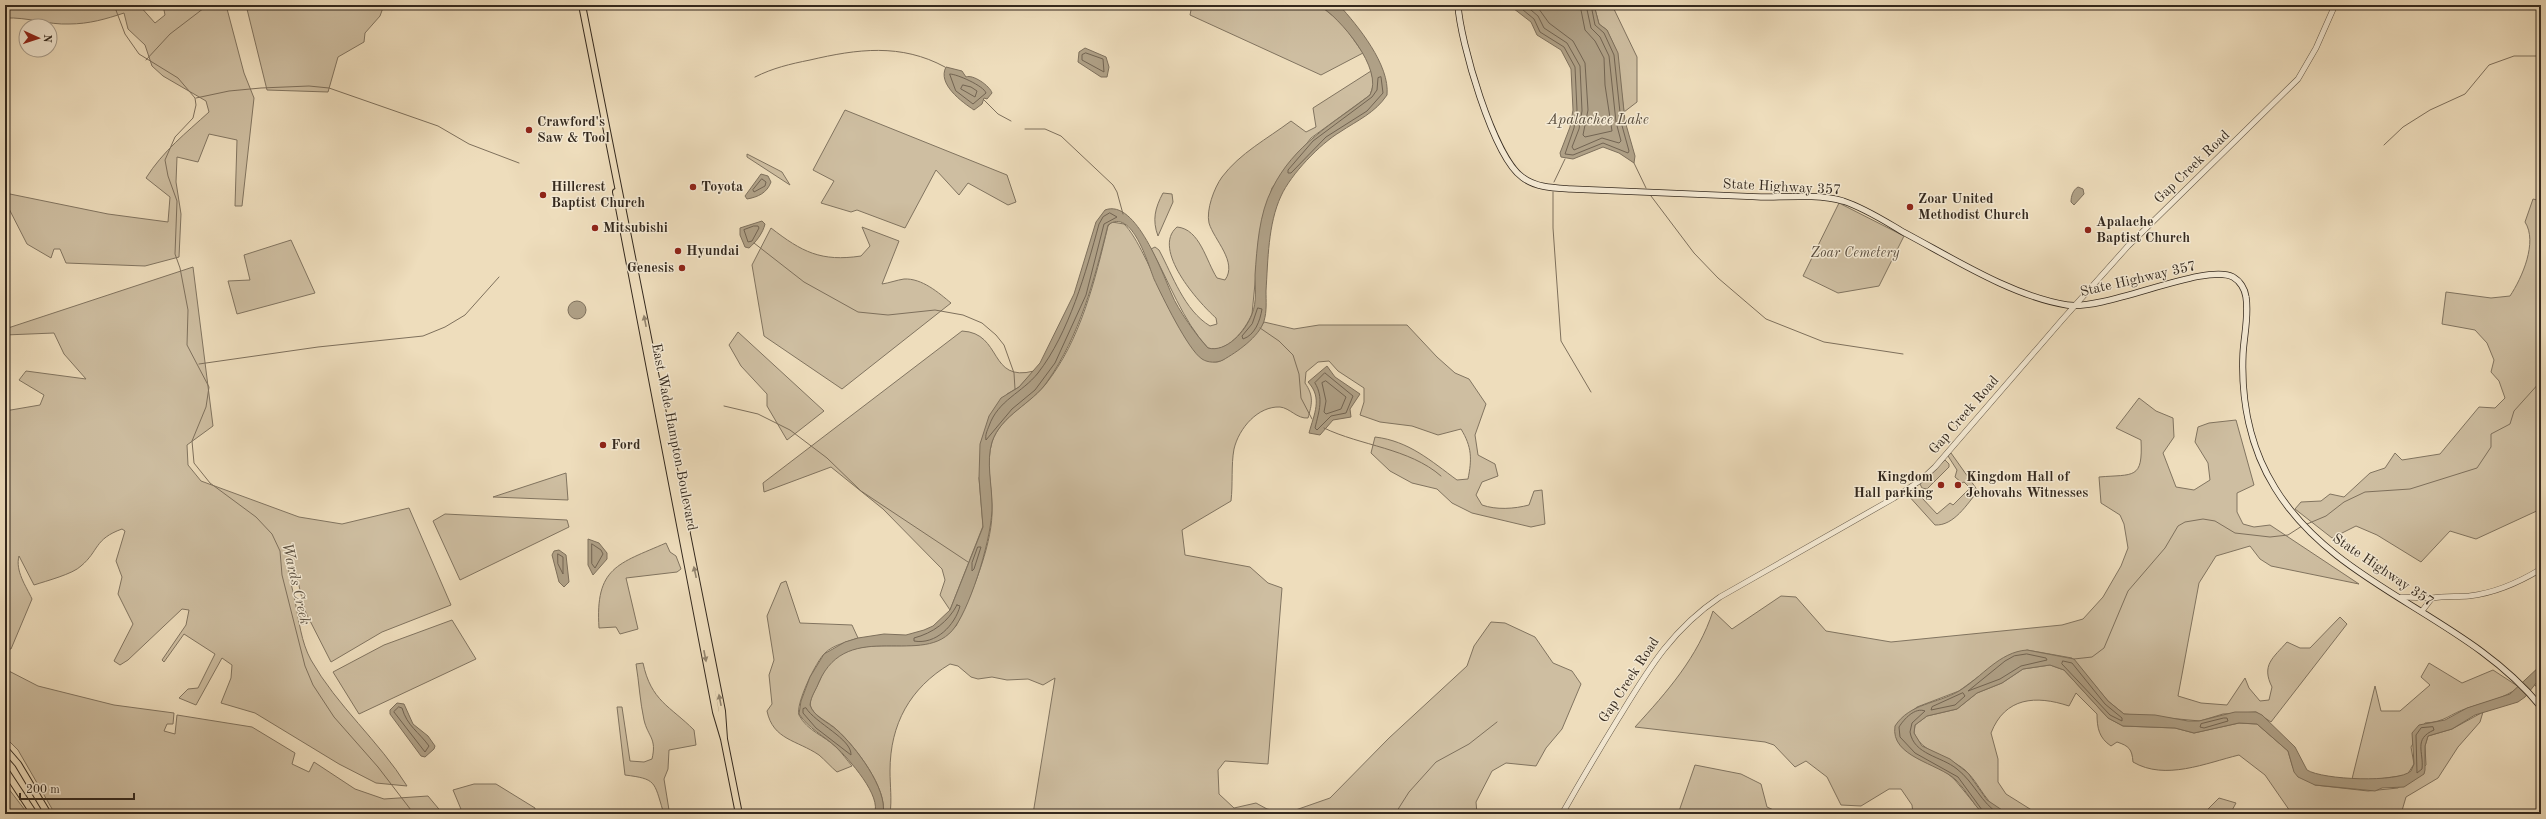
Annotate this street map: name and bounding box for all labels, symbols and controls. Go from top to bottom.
north arrow [18,18,58,58]
text: N [41,34,52,44]
water label: Apalachee Lake [1546,113,1649,128]
place label: Crawford's Saw & Tool [537,115,610,145]
marker: Crawford's Saw & Tool [524,125,534,135]
street label: Gap Creek Road [2152,128,2232,206]
street label: State Highway 357 [1722,177,1842,197]
place label: Hillcrest Baptist Church [551,180,645,210]
place label: Toyota [701,180,743,194]
marker: Toyota [688,182,698,192]
marker: Hillcrest Baptist Church [538,190,548,200]
place label: Zoar United Methodist Church [1918,192,2029,222]
marker: Zoar United Methodist Church [1905,202,1915,212]
place label: Apalache Baptist Church [2096,215,2190,245]
place label: Mitsubishi [603,221,668,235]
marker: Mitsubishi [590,223,600,233]
marker: Apalache Baptist Church [2083,225,2093,235]
place label: Hyundai [686,244,739,258]
marker: Hyundai [673,246,683,256]
park label: Zoar Cemetery [1811,246,1900,261]
street label: State Highway 357 [2079,259,2197,299]
place label: Genesis [627,261,674,275]
marker: Genesis [677,263,687,273]
one-way arrow [642,315,648,327]
street label: East Wade Hampton Boulevard [649,342,699,532]
street label: Gap Creek Road [1926,373,2002,457]
place label: Ford [611,438,641,452]
marker: Ford [598,440,608,450]
place label: Kingdom Hall parking [1853,470,1933,500]
place label: Kingdom Hall of Jehovahs Witnesses [1966,470,2088,500]
marker: Kingdom Hall parking [1936,480,1946,490]
marker: Kingdom Hall of Jehovahs Witnesses [1953,480,1963,490]
street label: State Highway 357 [2330,531,2436,609]
water label: Wards Creek [278,541,312,627]
one-way arrow [691,566,697,579]
street label: Gap Creek Road [1596,635,1662,725]
one-way arrow [702,650,708,662]
one-way arrow [716,694,722,706]
scale bar [20,775,134,801]
text: 200 m [26,784,60,796]

